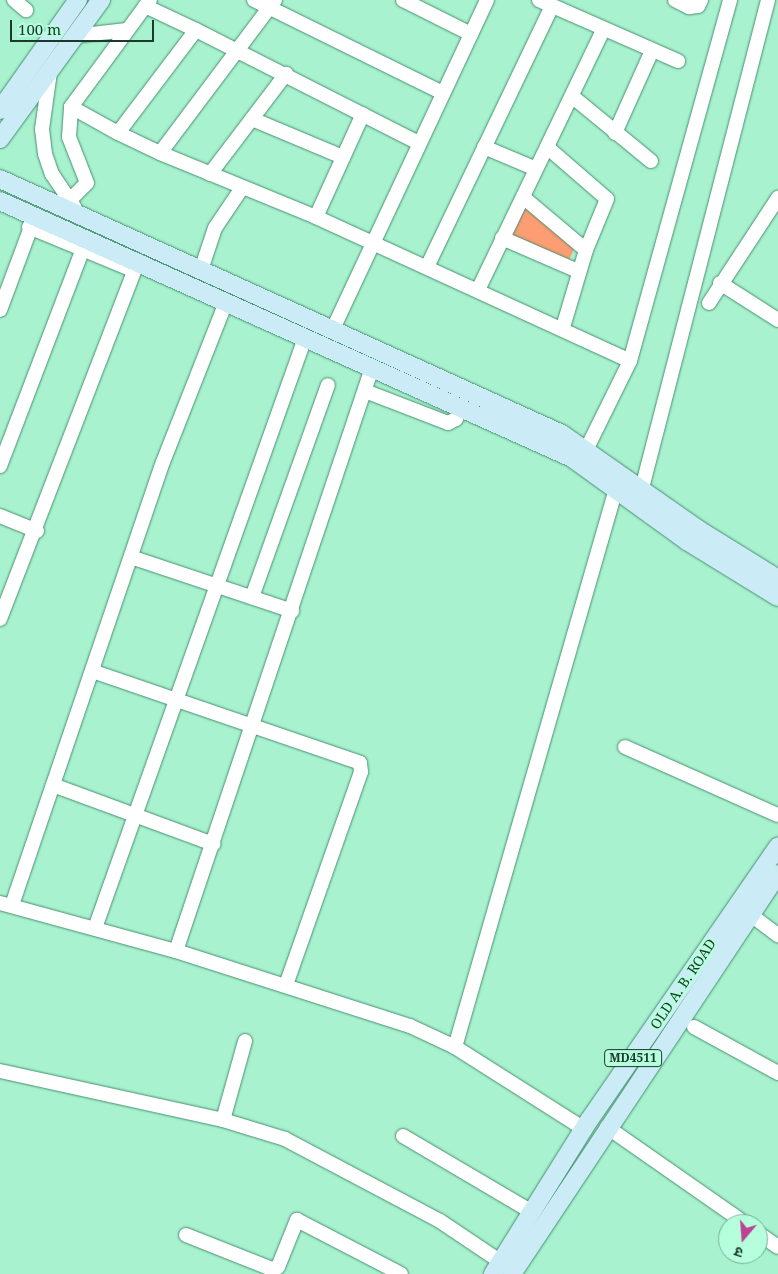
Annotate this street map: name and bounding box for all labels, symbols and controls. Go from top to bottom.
scale bar [12,10,156,42]
text: 100 m [18,19,61,39]
street label: OLD A. B. ROAD [647,936,719,1032]
road number: MD4511 [603,1048,663,1068]
north arrow [718,1214,768,1264]
text: उ [732,1242,745,1263]

